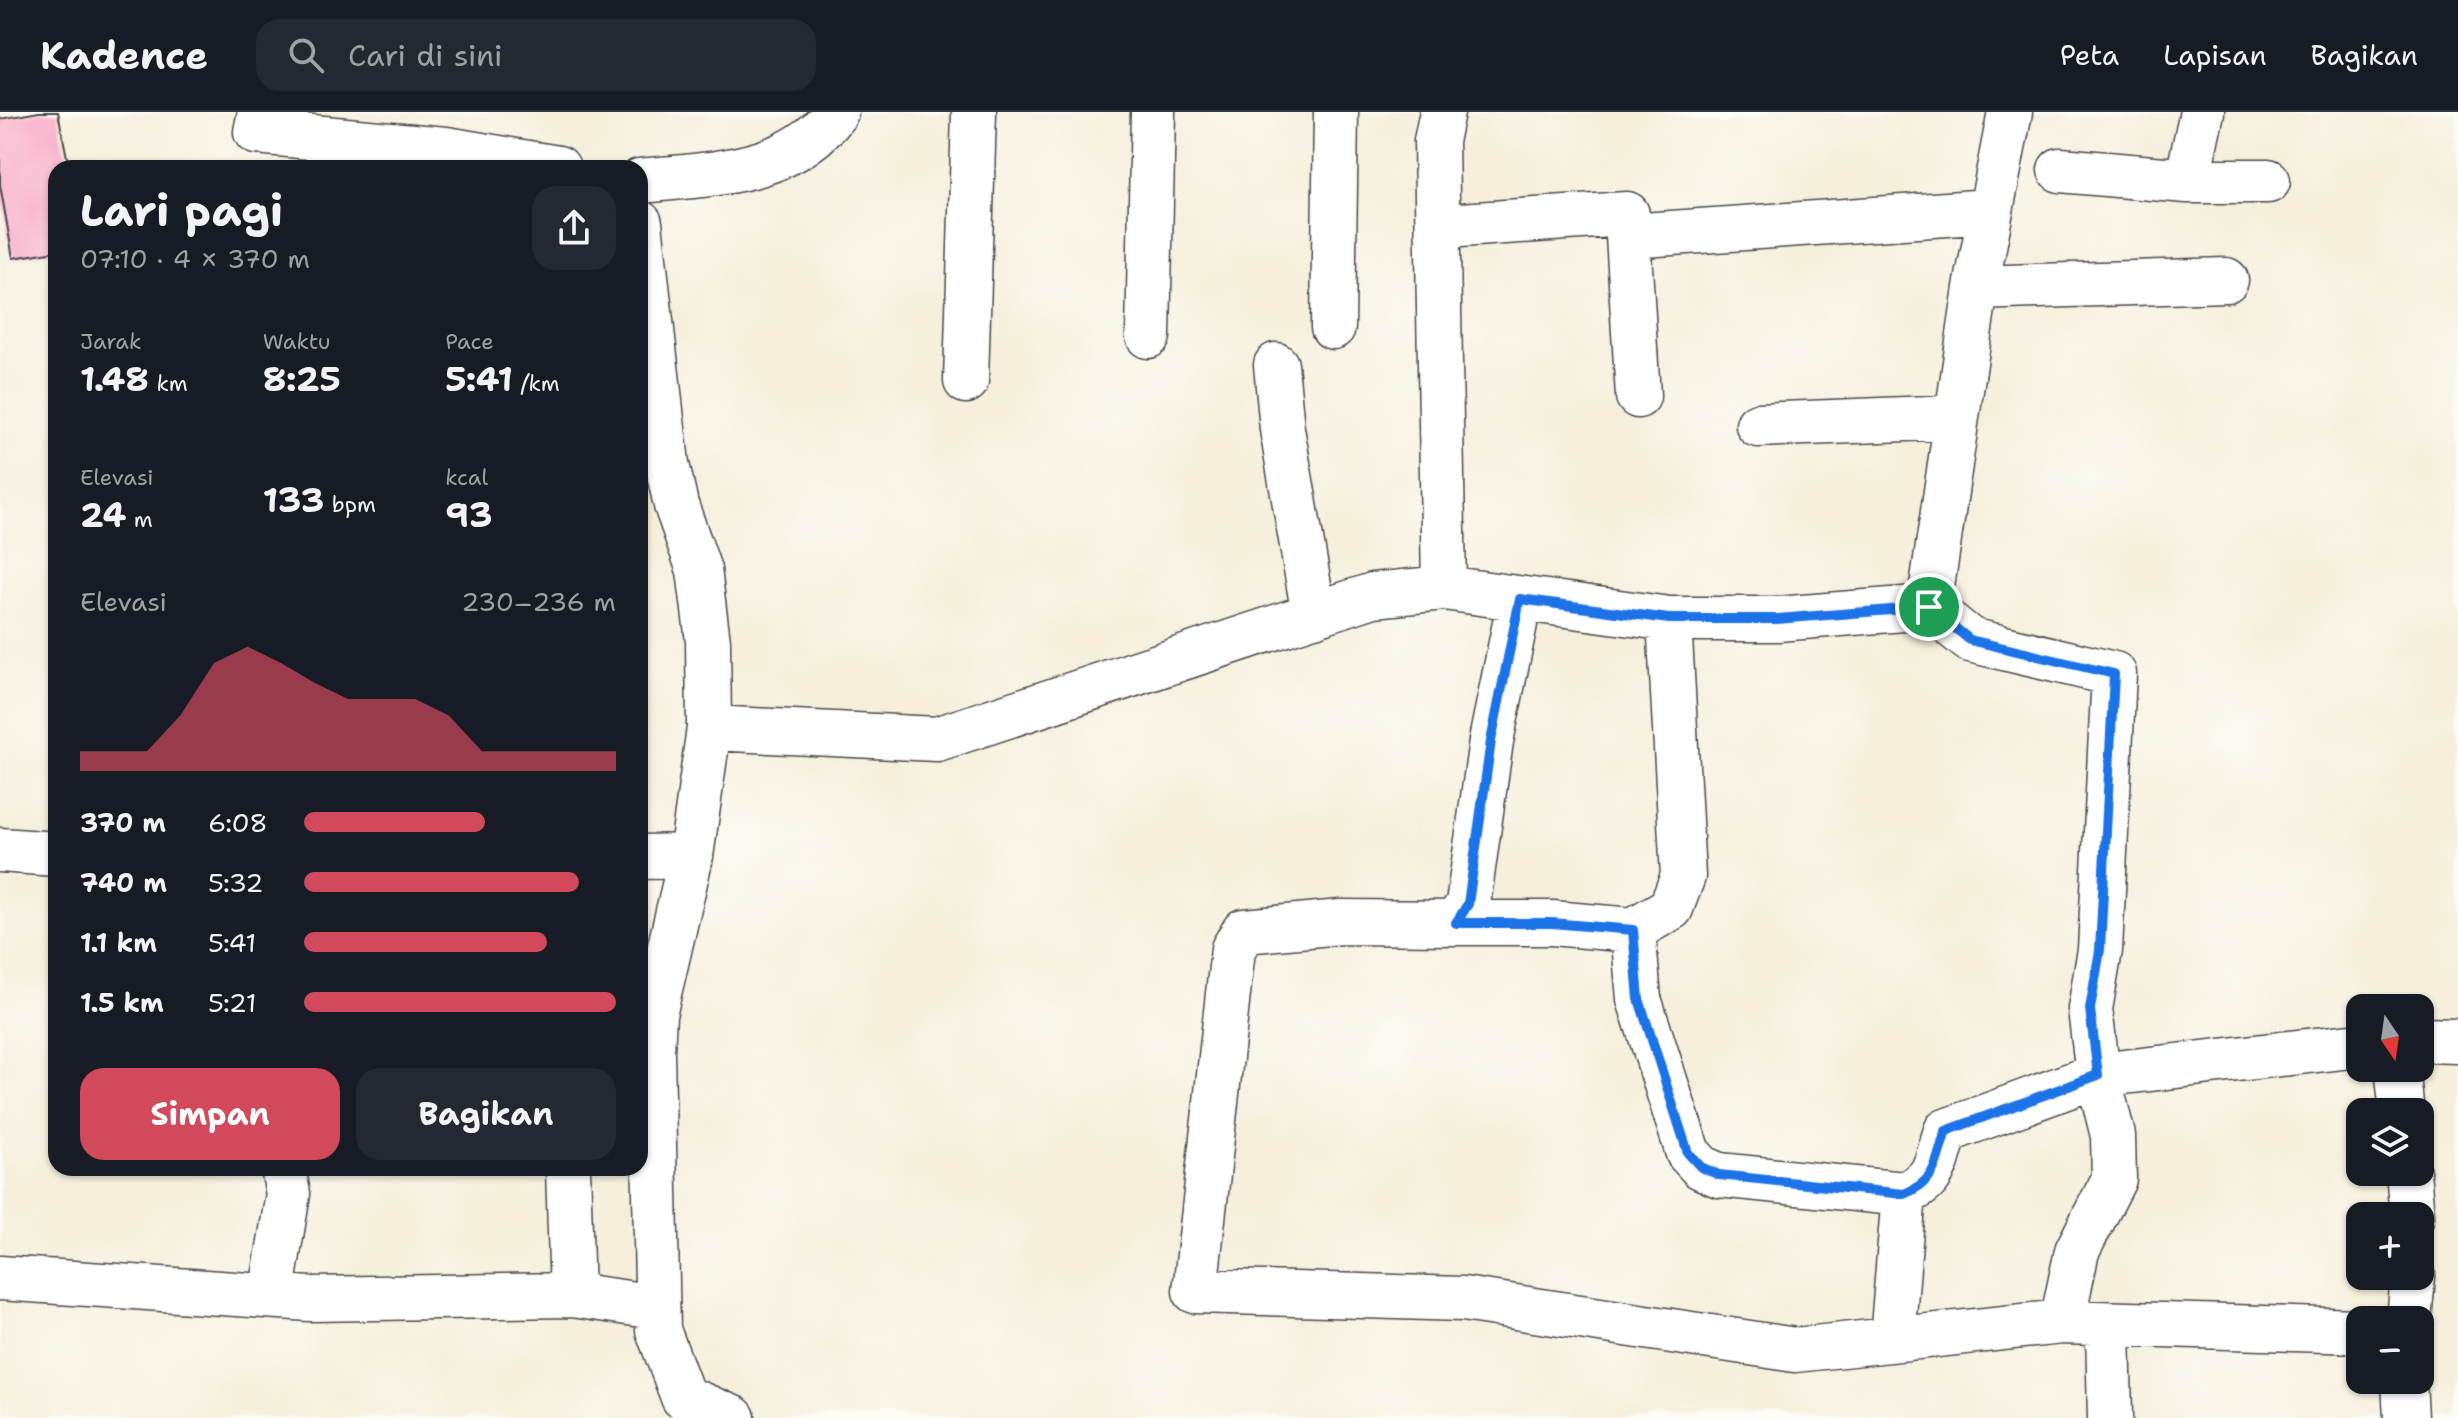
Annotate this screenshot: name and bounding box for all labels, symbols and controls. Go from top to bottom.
search box [256,19,816,91]
text: Kadence [40,30,208,81]
icon: search [284,33,328,77]
text: Cari di sini [348,35,503,76]
text: Peta [2060,36,2119,74]
text: Lapisan [2163,36,2267,74]
text: Bagikan [2311,36,2418,74]
text: Lari pagi [80,181,283,240]
button: share [532,186,616,270]
text: 07:10 · 4 × 370 m [80,241,310,276]
text: Jarak [80,327,142,356]
text: Waktu [263,327,330,356]
text: Pace [445,327,494,356]
text: 1.48 [80,356,149,402]
text: 8:25 [263,356,341,402]
text: 5:41 [445,356,513,402]
text: km [149,369,188,398]
text: /km [513,369,560,398]
text: Elevasi [80,463,154,492]
text: kcal [445,463,488,492]
text: 133 [263,477,324,523]
text: bpm [324,490,376,519]
text: 24 [80,492,126,538]
text: 93 [445,492,493,538]
text: m [126,505,153,534]
pin [1895,573,1963,641]
text: Elevasi [80,584,167,619]
text: 230–236 m [461,584,616,619]
icon: arrive [1907,585,1951,629]
text: 370 m [80,805,166,840]
text: 6:08 [208,805,268,840]
text: 740 m [80,865,167,900]
text: 5:32 [208,865,263,900]
text: 1.1 km [80,925,157,960]
text: 5:41 [208,925,256,960]
text: 1.5 km [80,985,164,1020]
text: 5:21 [208,985,257,1020]
north arrow [2346,994,2434,1082]
map controls [2346,994,2434,1394]
button: Simpan [80,1068,340,1160]
button: Bagikan [356,1068,616,1160]
button: layers [2346,1098,2434,1186]
button: + [2346,1202,2434,1290]
button: − [2346,1306,2434,1394]

